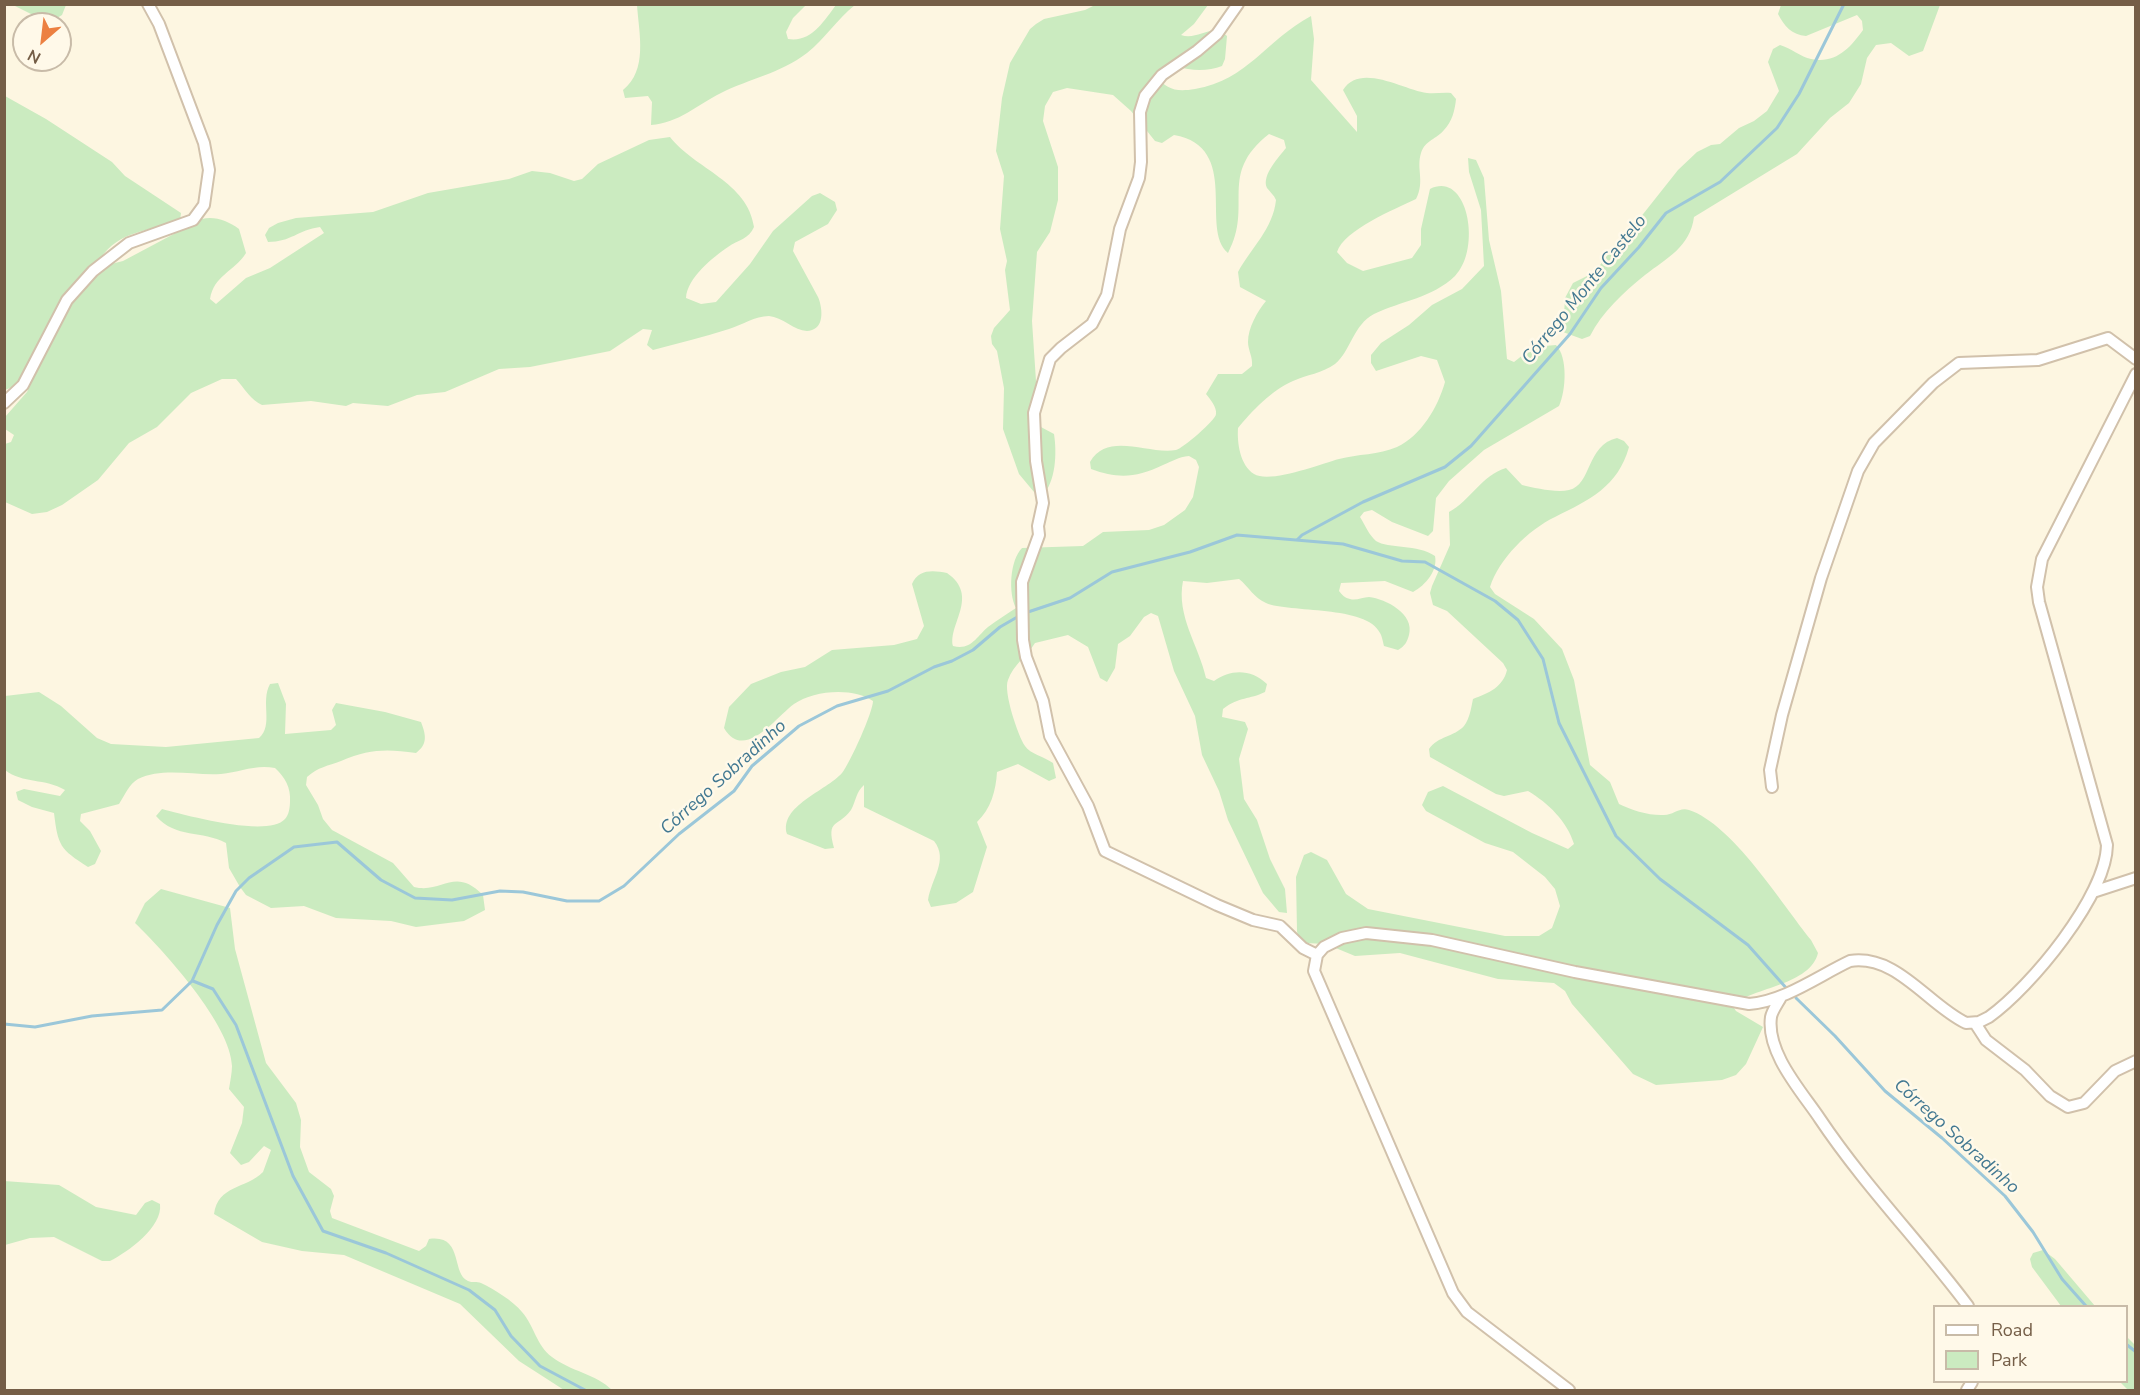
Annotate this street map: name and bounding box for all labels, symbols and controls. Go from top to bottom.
north arrow [12,12,72,72]
text: N [24,44,45,69]
water label: Córrego Monte Castelo [1518,211,1652,369]
water label: Córrego Sobradinho [657,716,791,840]
water label: Córrego Sobradinho [1889,1075,2023,1199]
legend [1933,1305,2128,1383]
text: Road [1991,1318,2033,1342]
text: Park [1991,1348,2027,1372]

